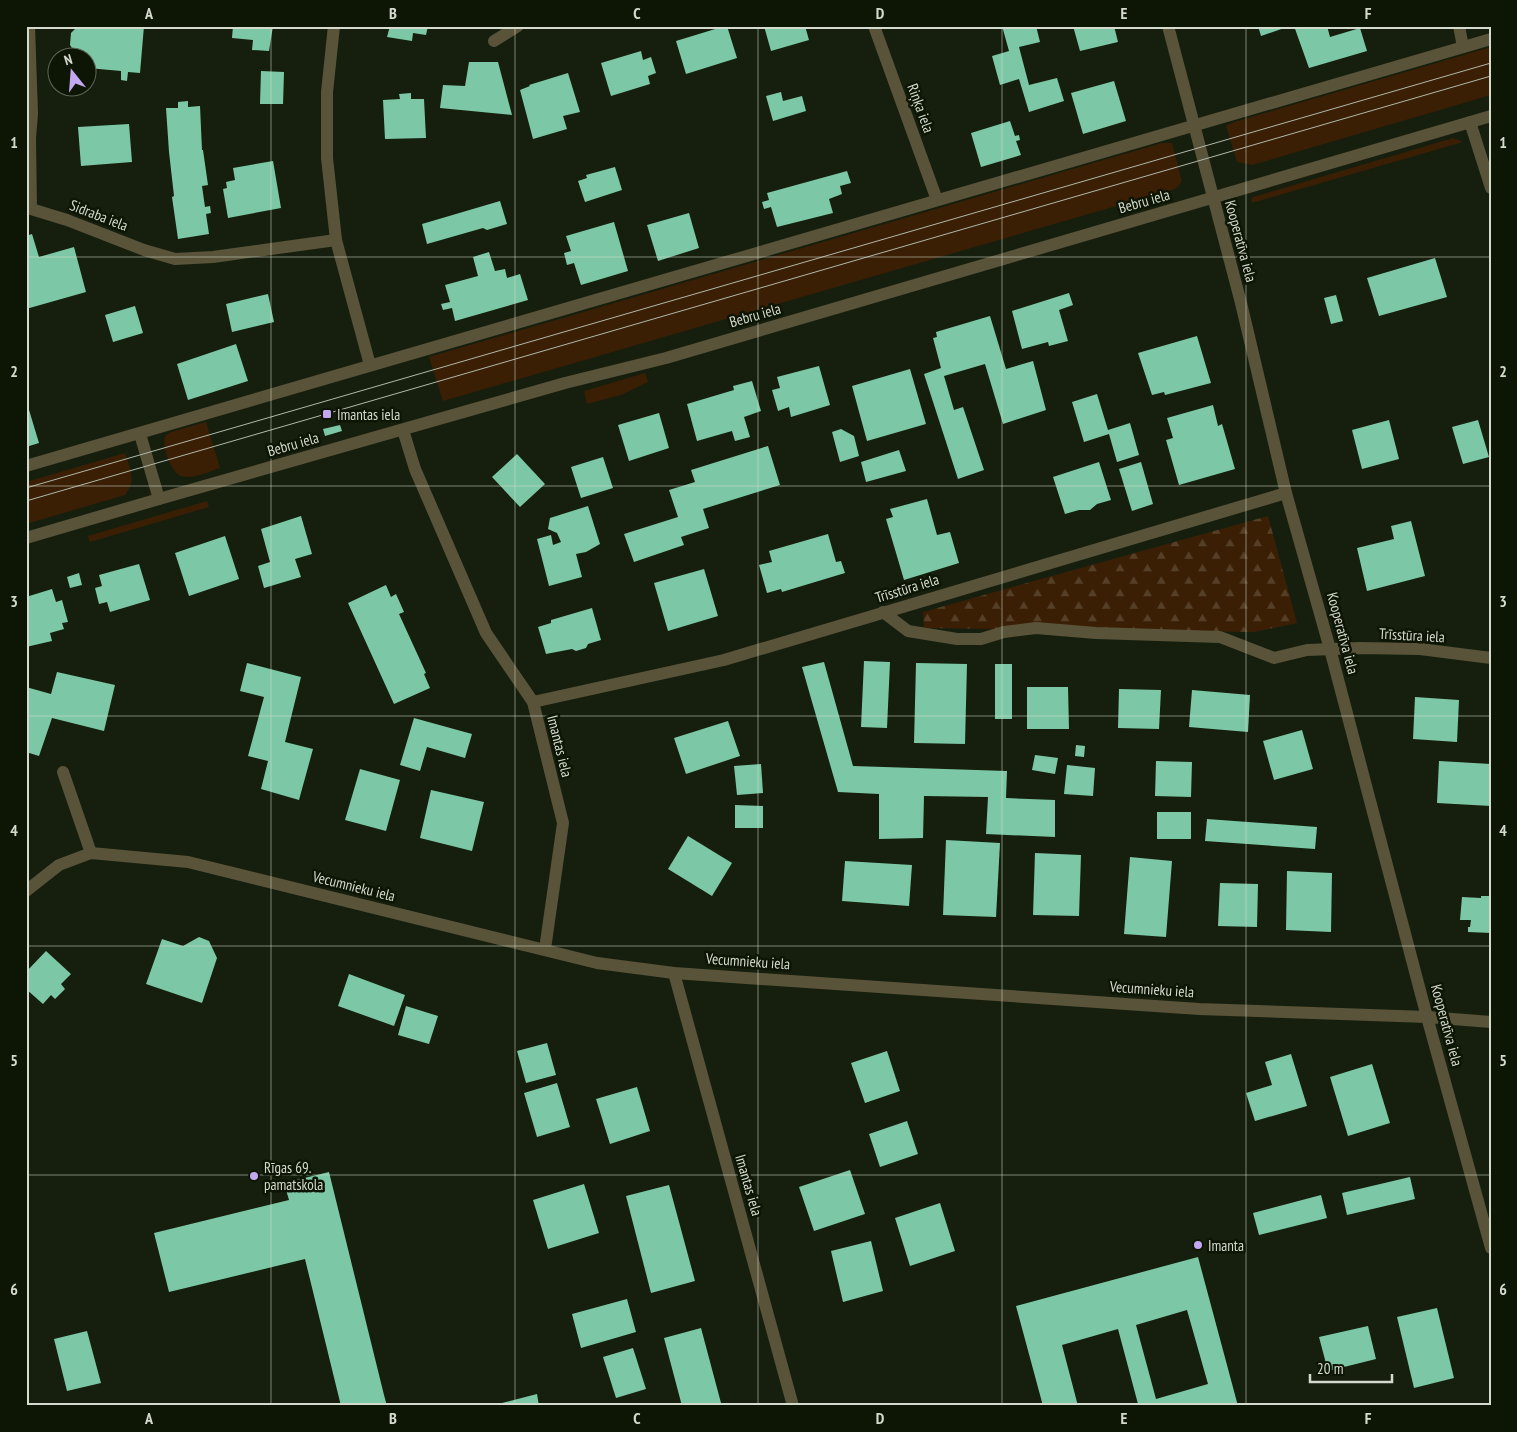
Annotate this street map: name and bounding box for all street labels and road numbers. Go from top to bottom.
street label: Riņķa iela [903,81,939,135]
street label: Bebru iela [1116,185,1172,217]
street label: Sidraba iela [67,195,131,235]
street label: Kooperatīva iela [1221,198,1261,284]
street label: Bebru iela [727,299,783,331]
street label: Bebru iela [265,428,321,460]
street label: Trīsstūra iela [873,569,941,607]
street label: Kooperatīva iela [1323,590,1363,676]
street label: Trīsstūra iela [1379,624,1445,646]
street label: Imantas iela [543,713,577,779]
street label: Vecumnieku iela [310,866,397,905]
street label: Vecumnieku iela [704,949,791,973]
street label: Vecumnieku iela [1108,977,1195,1001]
street label: Kooperatīva iela [1427,982,1467,1068]
street label: Imantas iela [731,1152,767,1218]

